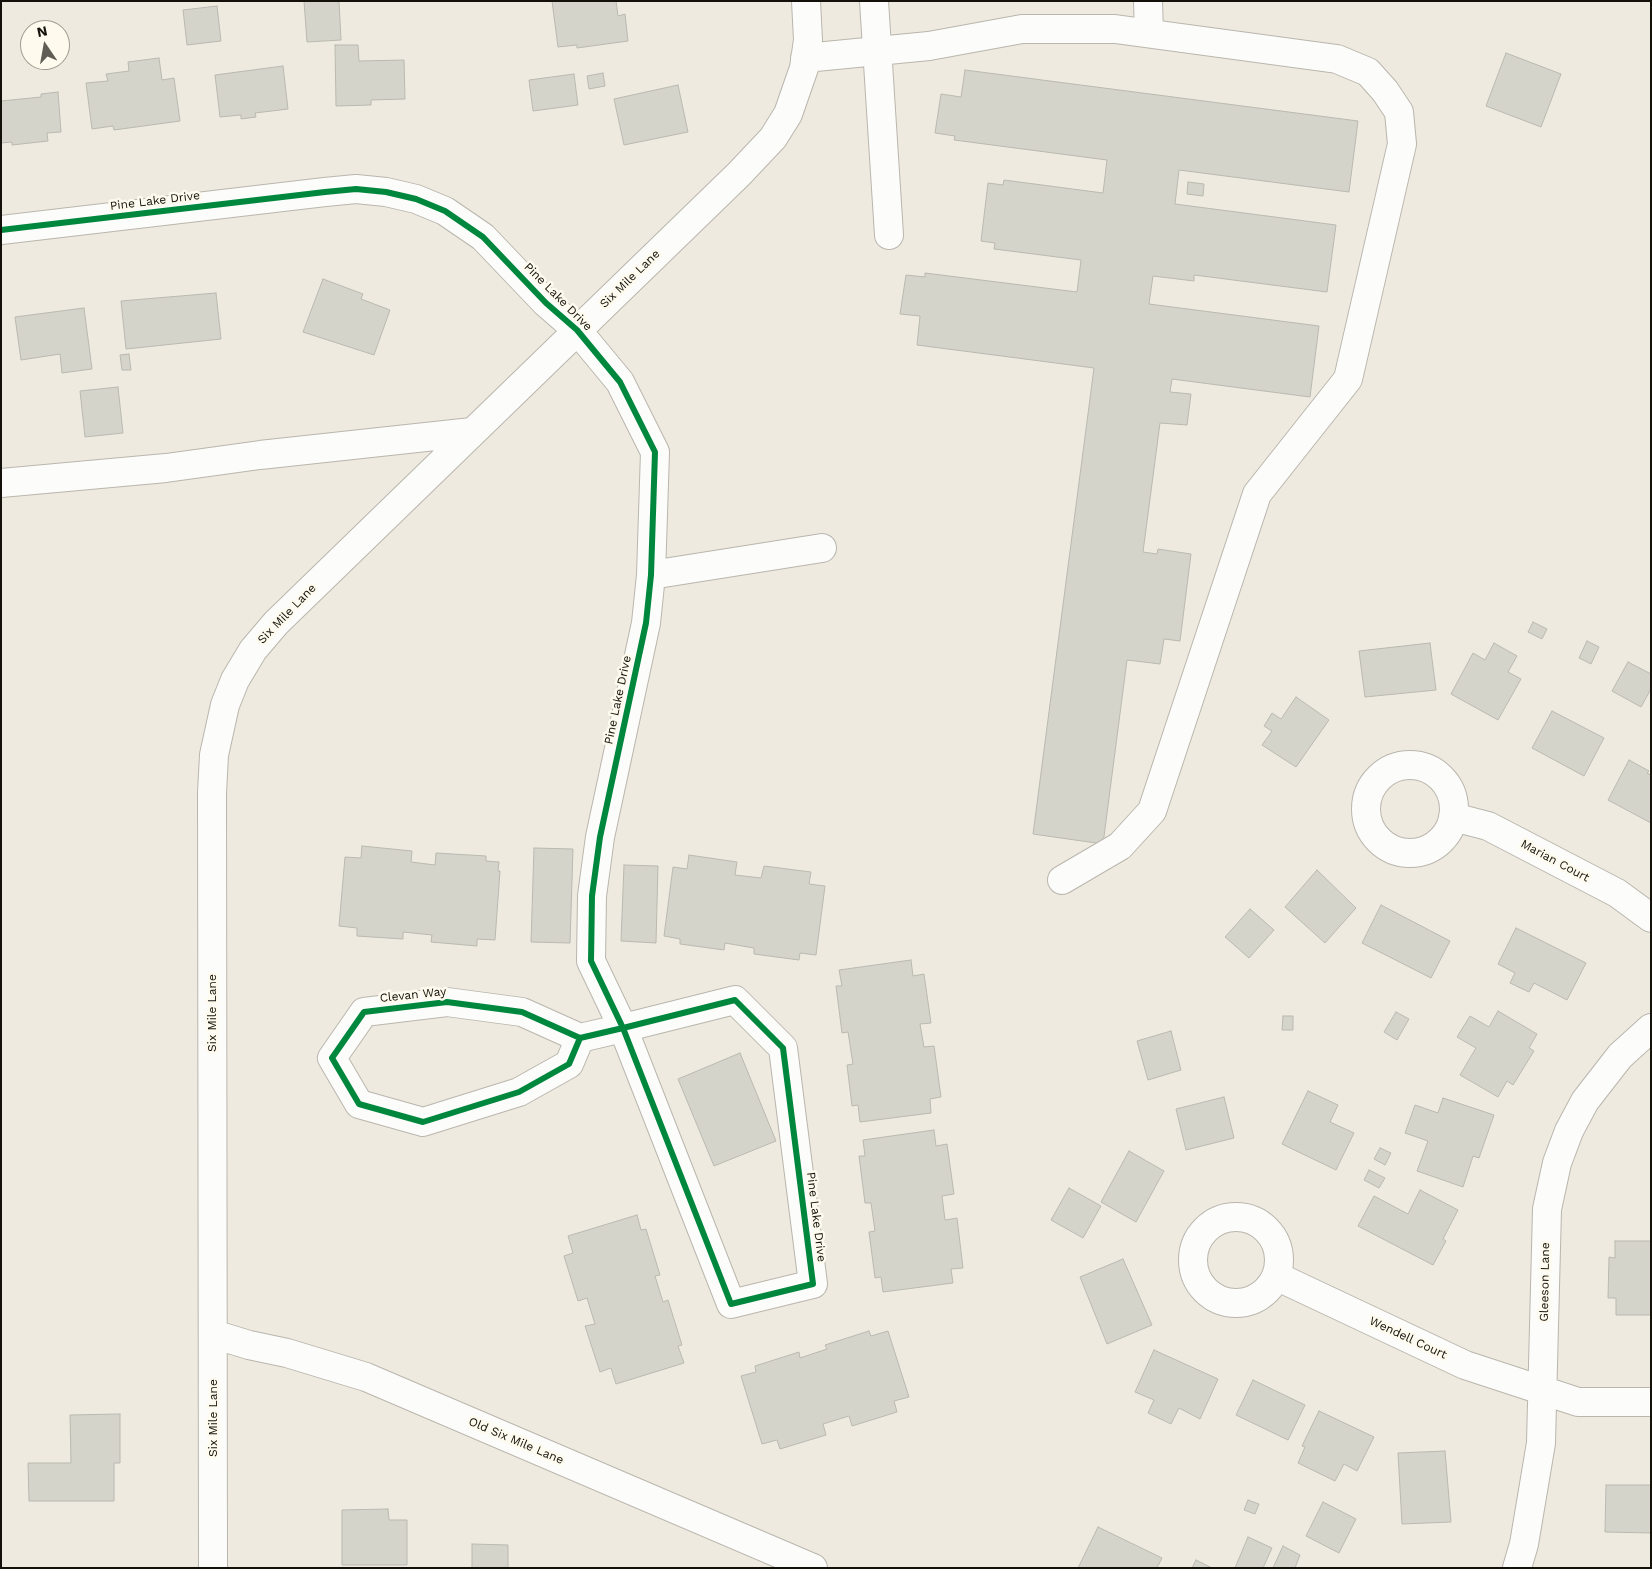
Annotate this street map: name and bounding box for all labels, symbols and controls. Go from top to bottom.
north arrow [20,20,70,70]
text: N [35,22,49,40]
street label: Pine Lake Drive [109,188,201,214]
street label: Six Mile Lane [597,247,663,311]
street label: Pine Lake Drive [521,260,595,334]
street label: Six Mile Lane [255,581,319,647]
street label: Pine Lake Drive [602,654,634,746]
street label: Marian Court [1518,837,1592,885]
street label: Six Mile Lane [205,974,219,1052]
street label: Clevan Way [379,984,447,1006]
street label: Pine Lake Drive [803,1171,829,1263]
street label: Gleeson Lane [1537,1242,1553,1322]
street label: Wendell Court [1367,1314,1449,1362]
street label: Six Mile Lane [206,1379,220,1457]
street label: Old Six Mile Lane [466,1414,566,1468]

